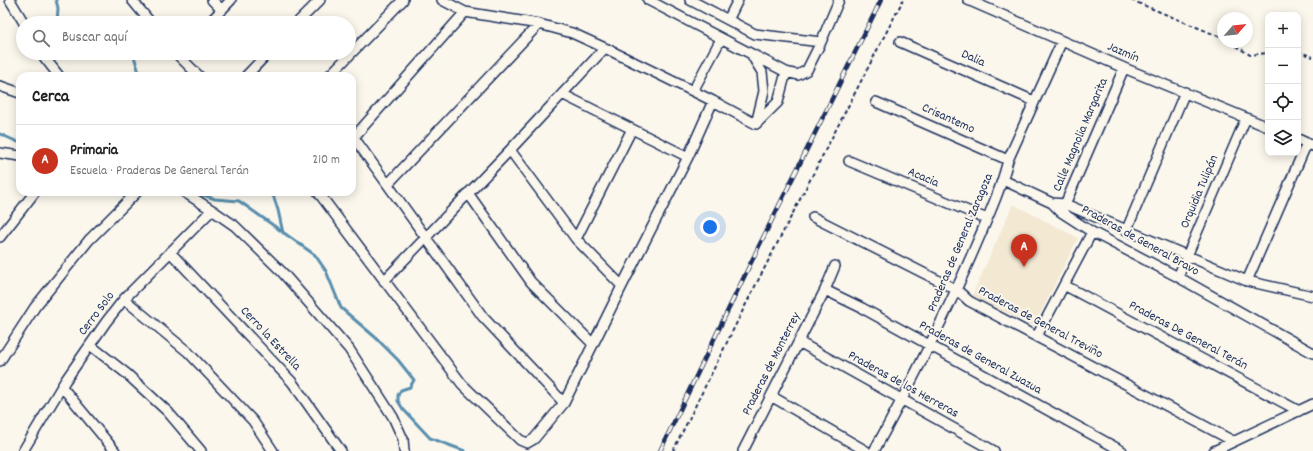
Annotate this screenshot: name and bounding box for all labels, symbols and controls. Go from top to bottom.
north arrow [1217,12,1253,48]
map controls [1265,12,1301,156]
button: + [1265,12,1301,48]
search box [16,16,356,60]
icon: search [30,27,52,49]
text: Buscar aquí [62,27,127,49]
street label: Jazmín [1104,38,1142,68]
street label: Dalia [958,45,989,73]
button: − [1265,48,1301,84]
street label: Calle Magnolia Margarita [1049,75,1114,195]
button: locate [1265,84,1301,120]
text: Cerca [32,86,69,110]
street label: Crisantemo [918,99,978,139]
button: layers [1265,120,1301,156]
text: Primaria [70,140,118,162]
text: A [41,151,49,170]
text: 210 m [312,151,340,170]
street label: Orquidia Tulipán [1176,152,1224,232]
text: Escuela · Praderas De General Terán [70,162,249,181]
street label: Acacia [905,163,942,193]
street label: Praderas de General Zaragoza [923,170,999,315]
street label: Praderas de General Bravo [1078,201,1203,281]
your location [700,217,720,237]
pin: A [1011,234,1037,267]
street label: Praderas de General Treviño [974,282,1106,364]
street label: Cerro Solo [74,288,120,340]
street label: Praderas De General Terán [1125,296,1251,376]
street label: Cerro la Estrella [235,303,305,376]
street label: Praderas de Monterrey [738,309,807,419]
street label: Praderas de General Zuazua [915,316,1046,400]
street label: Praderas de los Herreras [844,347,962,423]

